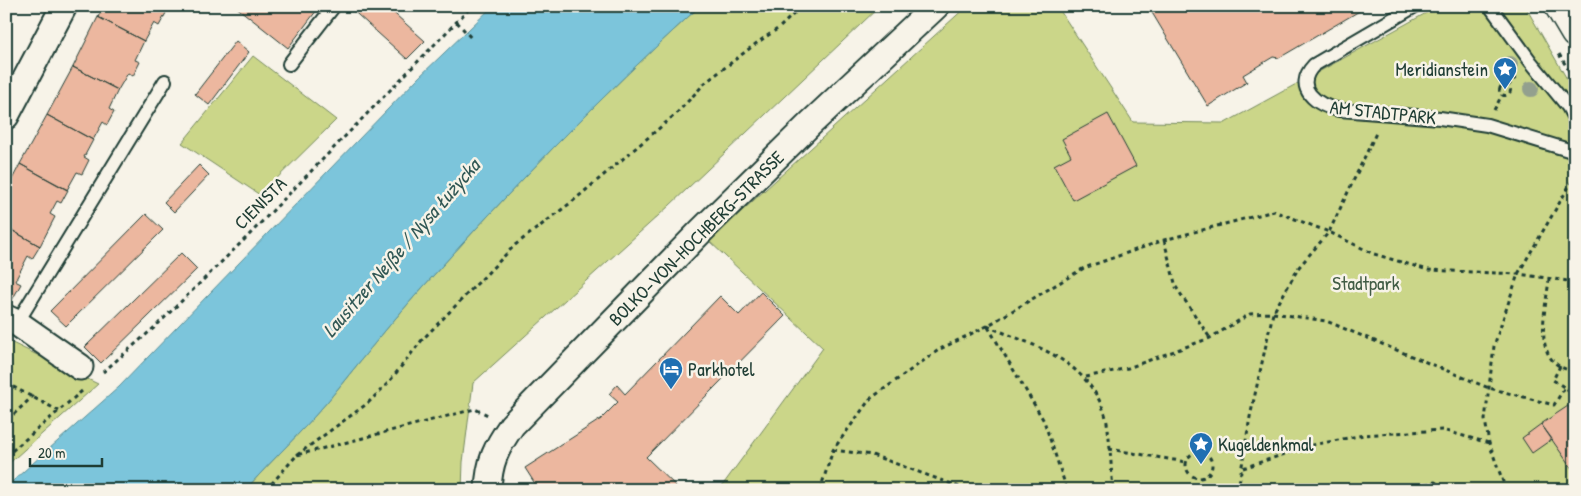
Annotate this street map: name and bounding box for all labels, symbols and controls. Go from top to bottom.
place label: Meridianstein [1396,56,1488,82]
place icon: Meridianstein [1492,56,1518,90]
street label: AM STADTPARK [1329,93,1437,131]
street label: BOLKO-VON-HOCHBERG-STRASSE [603,144,790,331]
water label: Lausitzer Neiße / Nysa Łużycka [316,151,488,343]
street label: CIENISTA [228,171,292,235]
park label: Stadtpark [1332,270,1400,296]
hotel icon: Parkhotel [658,356,684,390]
place label: Parkhotel [688,356,756,382]
place icon: Kugeldenkmal [1188,431,1214,465]
place label: Kugeldenkmal [1218,431,1314,457]
scale bar [30,436,102,468]
text: 20 m [38,442,65,463]

